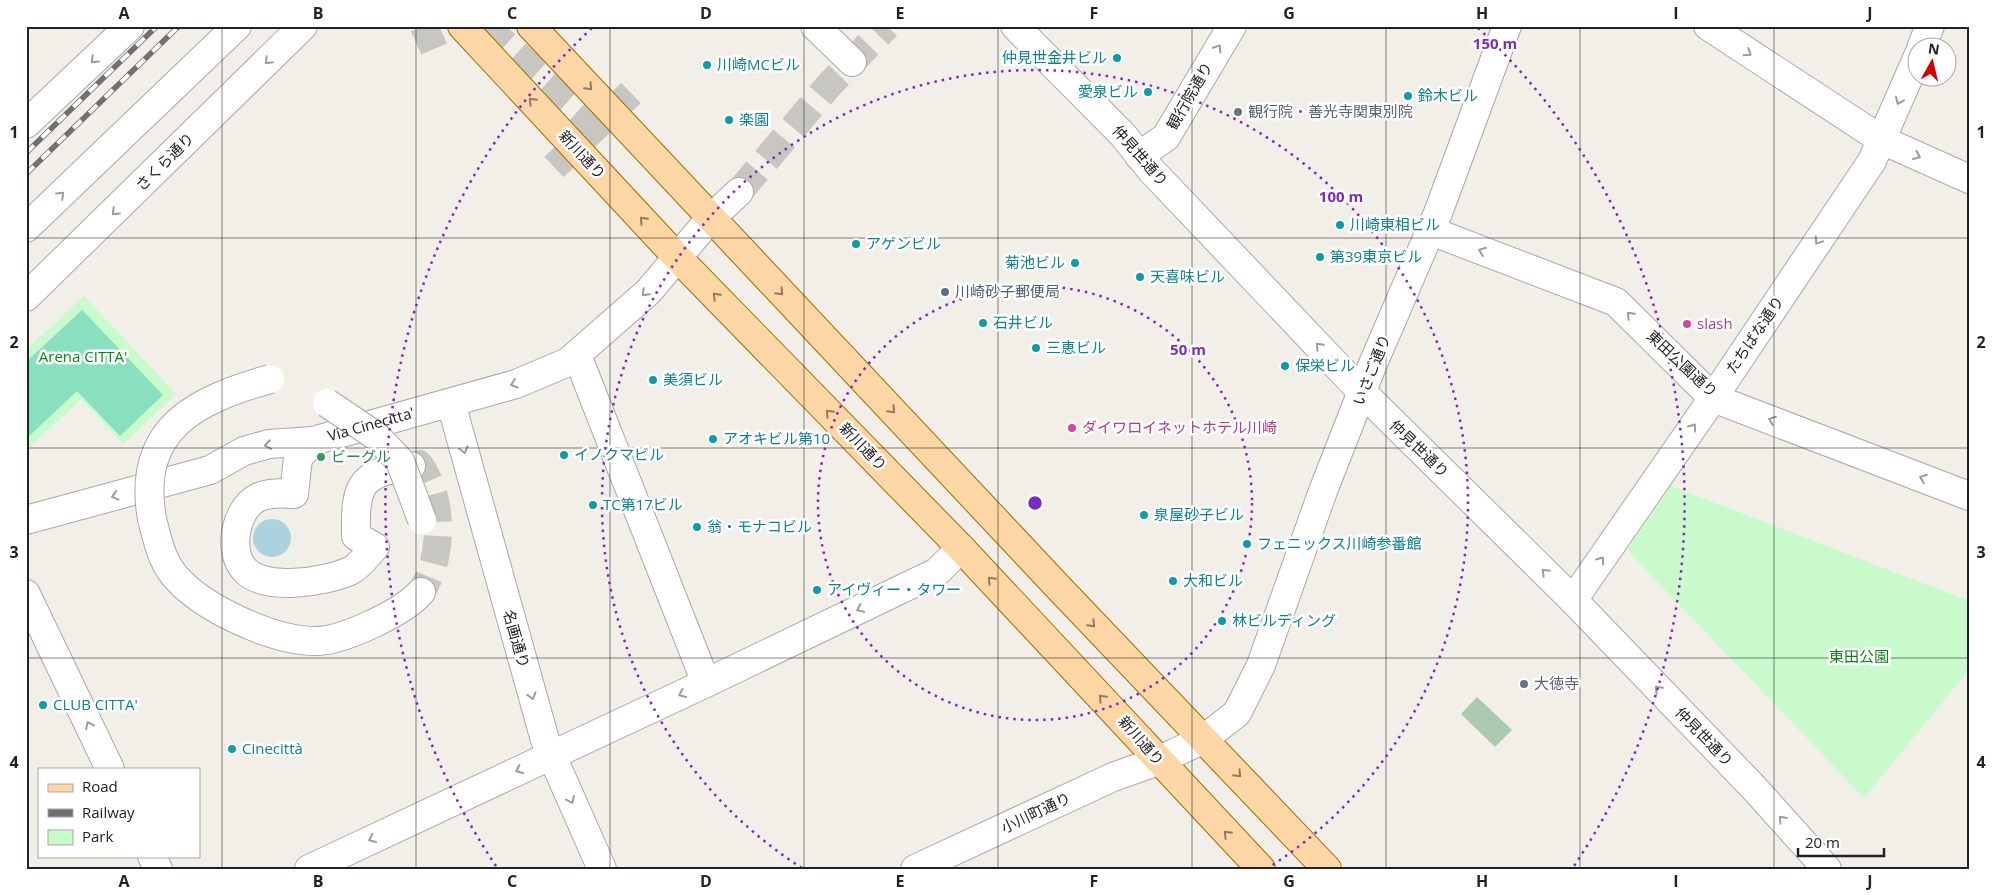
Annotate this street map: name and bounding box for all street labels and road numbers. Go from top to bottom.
street label: 観行院通り [1162,58,1217,133]
street label: 仲見世通り [1109,120,1173,190]
street label: 新川通り [555,126,611,183]
street label: さくら通り [131,128,198,195]
street label: たちばな通り [1721,292,1788,377]
street label: 東田公園通り [1643,325,1722,401]
street label: いさご通り [1348,331,1394,408]
street label: Via Cinecitta' [325,402,416,445]
street label: 仲見世通り [1386,415,1454,482]
street label: 新川通り [836,418,892,475]
street label: 名画通り [499,607,535,670]
street label: 仲見世通り [1671,702,1738,770]
street label: 新川通り [1115,711,1169,770]
street label: 小川町通り [997,787,1074,837]

